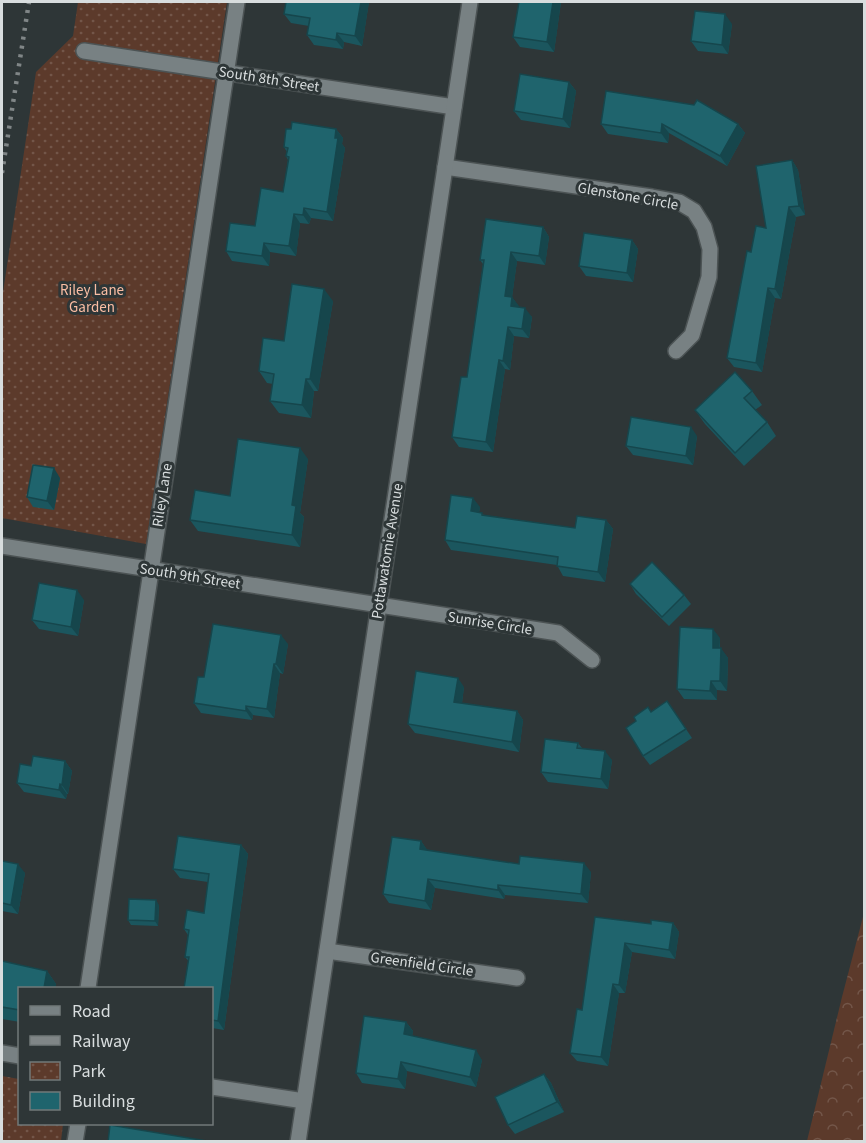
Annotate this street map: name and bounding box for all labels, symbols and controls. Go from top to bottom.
street label: South 8th Street [217,61,321,98]
street label: Glenstone Circle [576,177,680,216]
park label: Riley Lane Garden [60,280,124,318]
street label: Riley Lane [147,462,178,528]
street label: Pottawatomie Avenue [366,482,409,620]
street label: South 9th Street [138,558,242,595]
street label: Sunrise Circle [446,606,534,641]
street label: Greenfield Circle [369,947,475,982]
legend [18,987,213,1125]
text: Road [72,999,111,1024]
text: Railway [72,1029,131,1054]
text: Park [72,1059,106,1084]
text: Building [72,1089,135,1114]

